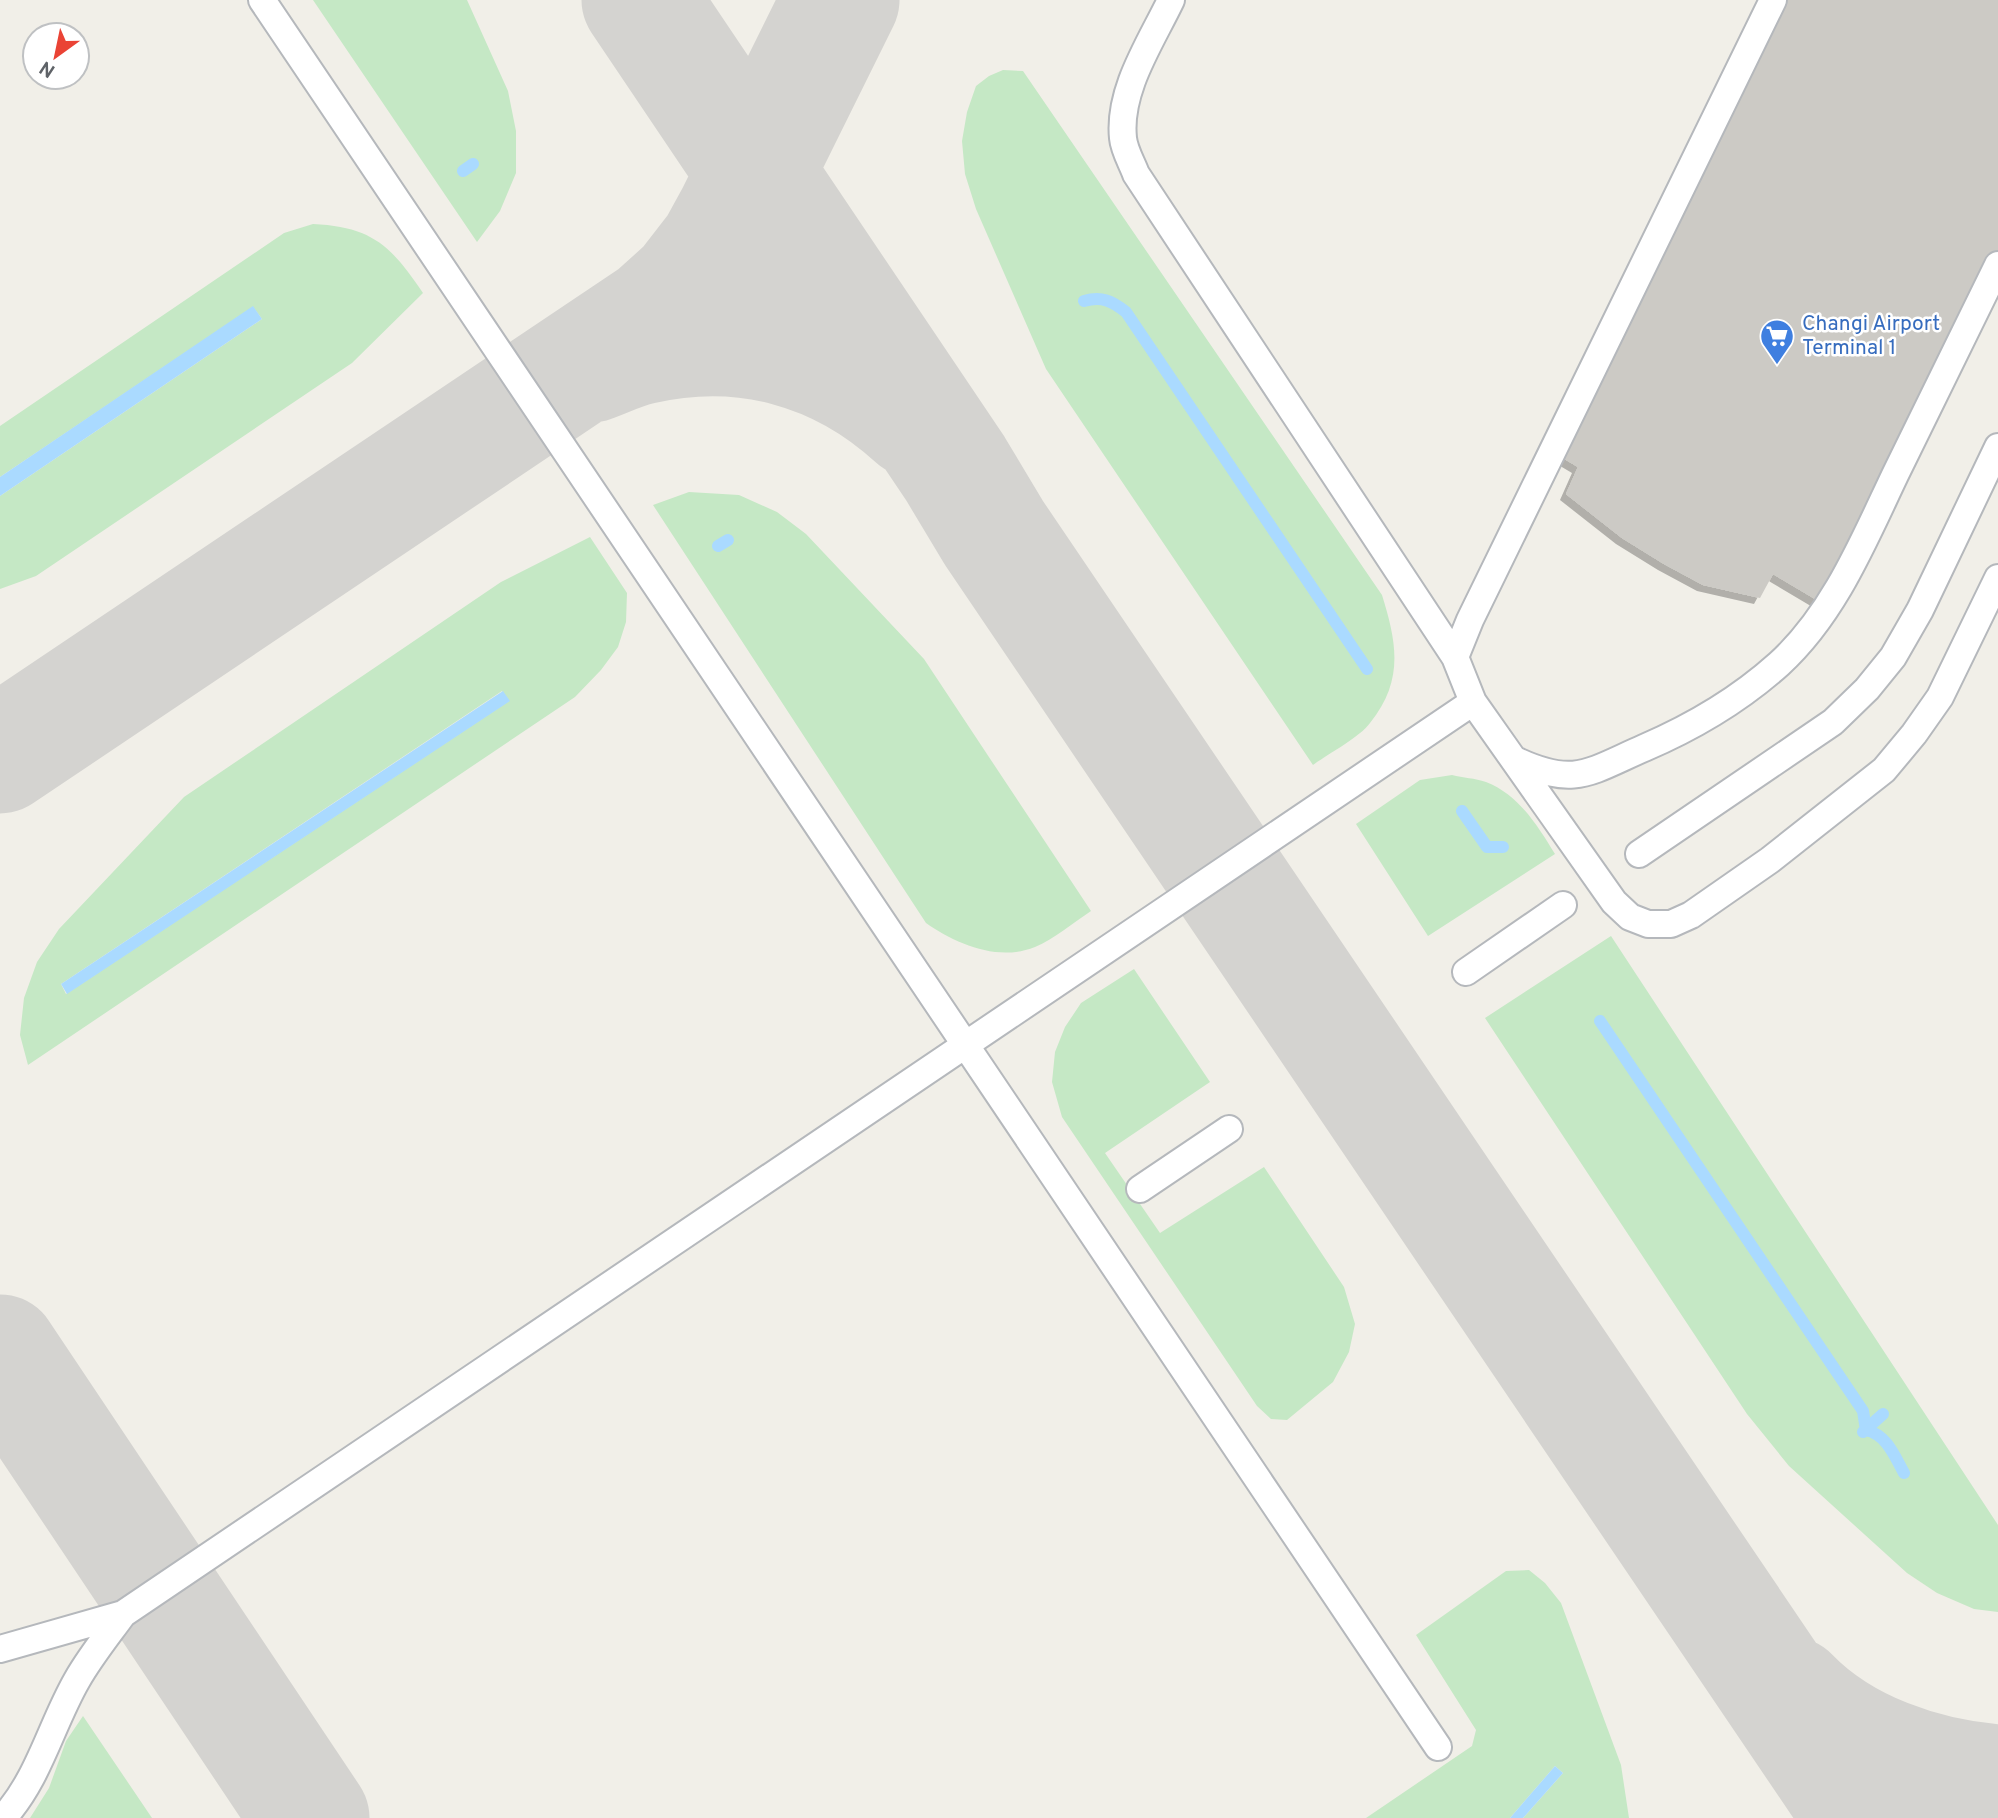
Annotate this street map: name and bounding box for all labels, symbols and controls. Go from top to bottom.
north arrow [21,21,91,91]
text: N [36,55,60,82]
place label: Changi Airport Terminal 1 [1802,311,1940,362]
supermarket icon: Changi Airport Terminal 1 [1758,317,1796,366]

